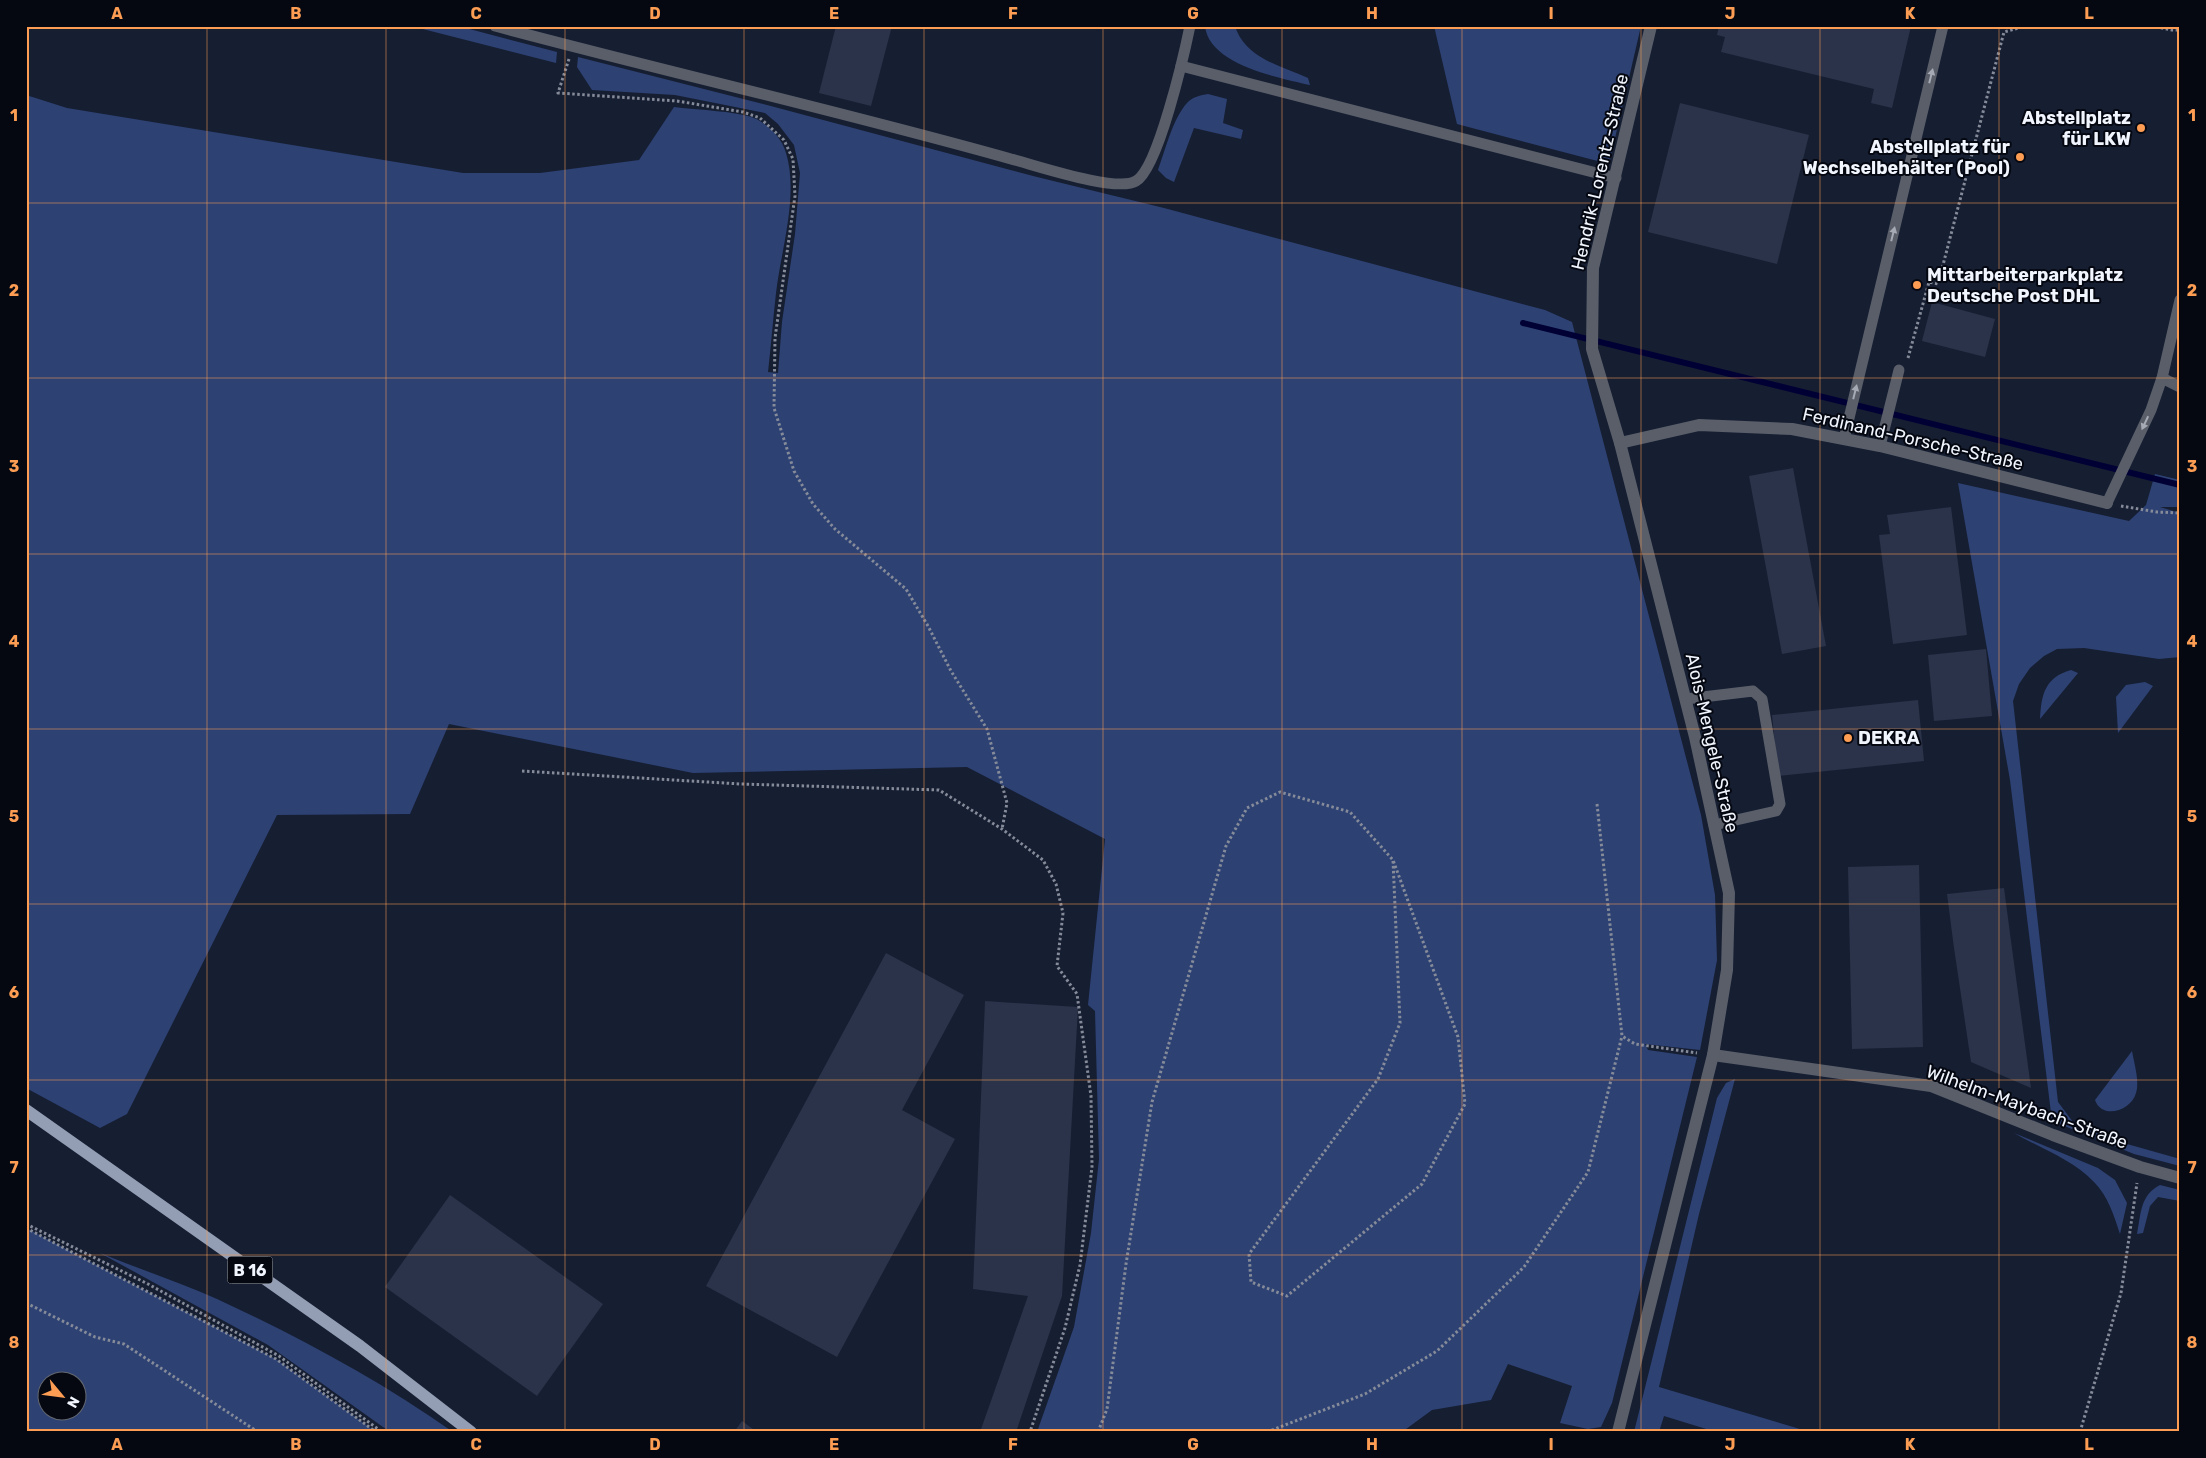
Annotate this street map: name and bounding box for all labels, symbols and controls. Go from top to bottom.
text: A [111,4,123,23]
text: B [290,4,302,23]
text: C [470,4,482,23]
text: D [649,4,661,23]
text: E [829,4,839,23]
text: F [1008,4,1018,23]
text: G [1187,4,1199,23]
text: H [1366,4,1378,23]
text: I [1548,4,1554,23]
text: J [1725,4,1735,23]
text: K [1905,4,1916,23]
text: L [2084,4,2094,23]
one-way arrow [1927,68,1935,83]
street label: Hendrik-Lorentz-Straße [1567,72,1633,272]
text: 1 [10,106,18,125]
text: 1 [2188,106,2196,125]
place label: Abstellplatz für LKW [2022,107,2131,150]
marker: Abstellplatz für LKW [2135,122,2147,134]
place label: Abstellplatz für Wechselbehälter (Pool) [1803,136,2010,179]
marker: Abstellplatz für Wechselbehälter (Pool) [2014,151,2026,163]
one-way arrow [1889,226,1897,241]
place label: Mittarbeiterparkplatz Deutsche Post DHL [1927,264,2123,307]
marker: Mittarbeiterparkplatz Deutsche Post DHL [1911,279,1923,291]
text: 2 [9,281,19,300]
text: 2 [2187,281,2197,300]
one-way arrow [1851,384,1859,399]
street label: Ferdinand-Porsche-Straße [1800,403,2026,475]
one-way arrow [2140,416,2148,430]
text: 3 [9,457,19,476]
text: 3 [2187,457,2197,476]
text: 4 [9,632,20,651]
text: 4 [2187,632,2198,651]
street label: Alois-Mengele-Straße [1681,651,1743,835]
place label: DEKRA [1858,727,1920,749]
marker: DEKRA [1842,732,1854,744]
text: 5 [9,807,19,826]
text: 5 [2187,807,2197,826]
text: 6 [9,983,19,1002]
text: 6 [2187,983,2197,1002]
street label: Wilhelm-Maybach-Straße [1923,1060,2131,1154]
text: 7 [9,1158,19,1177]
text: 7 [2187,1158,2197,1177]
road number: B 16 [228,1256,272,1284]
text: 8 [9,1333,20,1352]
text: 8 [2187,1333,2198,1352]
north arrow [38,1370,88,1420]
text: N [63,1394,83,1411]
text: A [111,1435,123,1454]
text: B [290,1435,302,1454]
text: C [470,1435,482,1454]
text: D [649,1435,661,1454]
text: E [829,1435,839,1454]
text: F [1008,1435,1018,1454]
text: G [1187,1435,1199,1454]
text: H [1366,1435,1378,1454]
text: I [1548,1435,1554,1454]
text: J [1725,1435,1735,1454]
text: K [1905,1435,1916,1454]
text: L [2084,1435,2094,1454]

